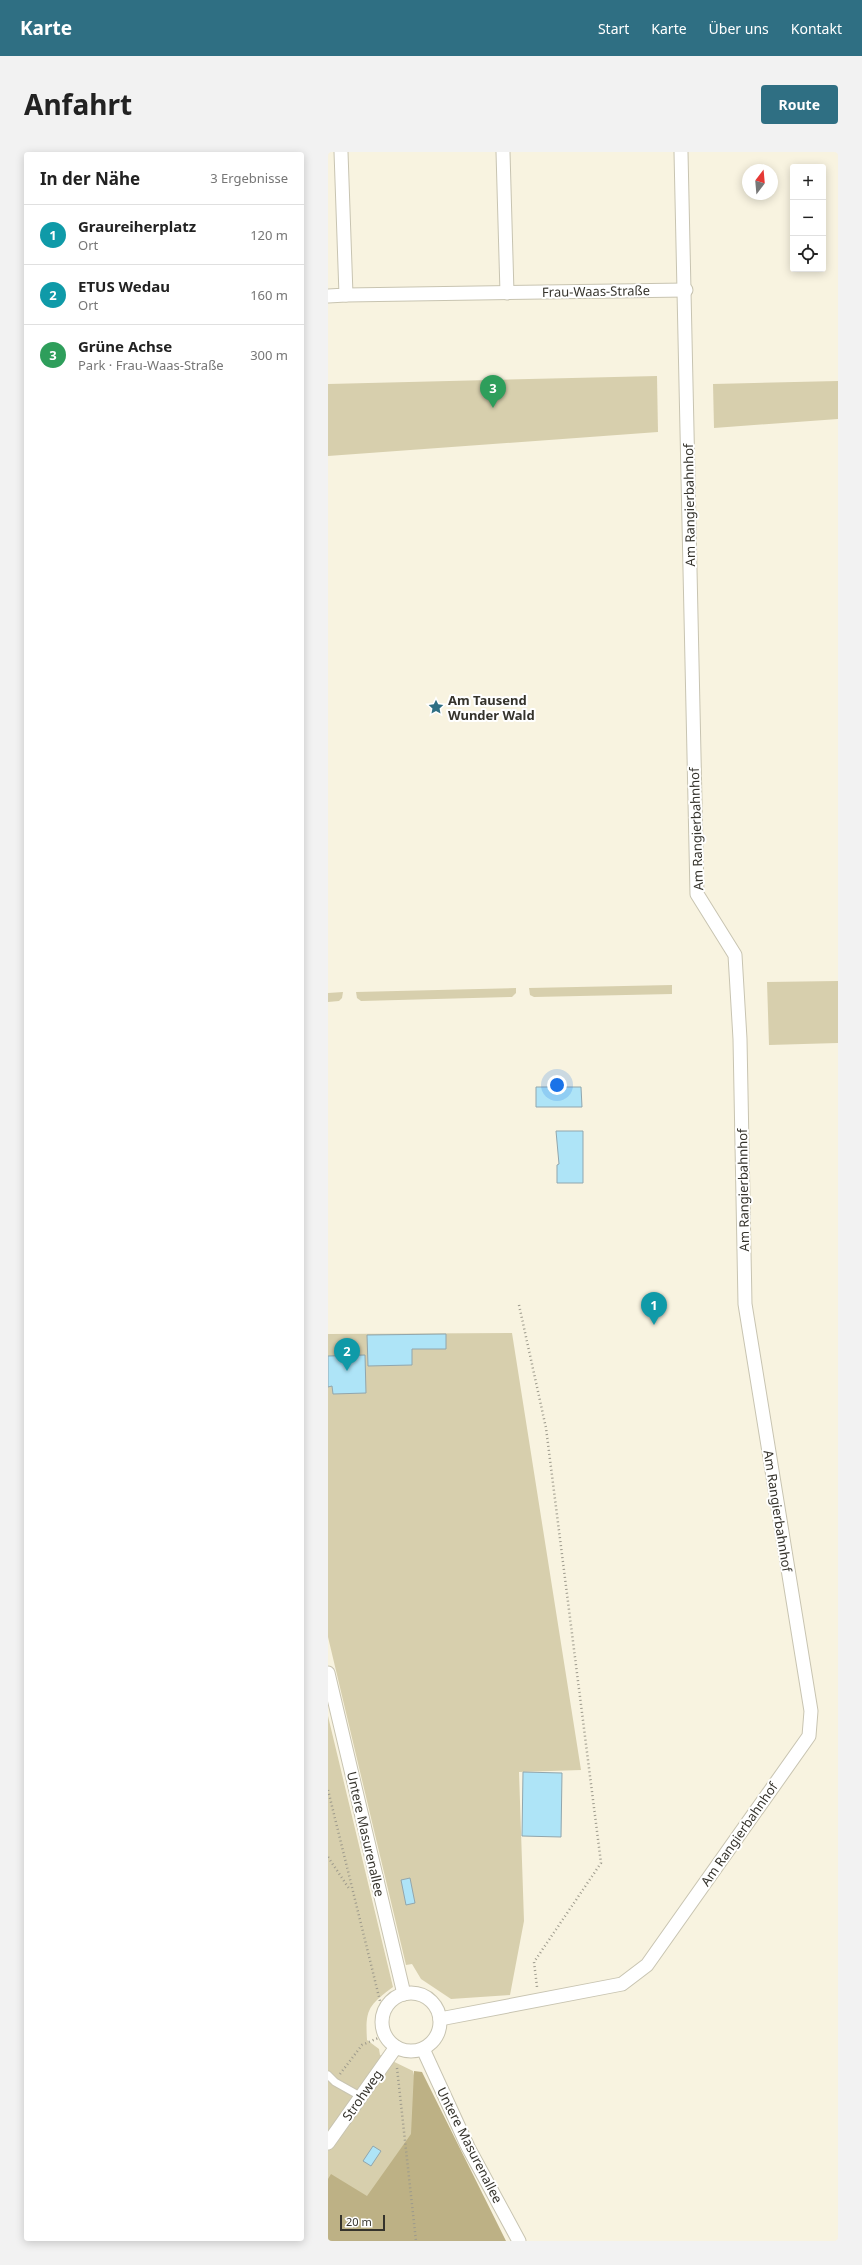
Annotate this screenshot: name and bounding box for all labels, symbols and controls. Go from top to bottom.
text: Karte [20,15,72,41]
text: Start [598,19,629,38]
text: Karte [651,19,687,38]
text: Über uns [709,19,769,38]
text: Kontakt [791,19,842,38]
text: Anfahrt [24,85,132,123]
button: Route [761,85,838,124]
north arrow [742,164,778,200]
map controls [790,164,826,272]
button: + [790,164,826,200]
text: In der Nähe [40,167,140,190]
text: 3 Ergebnisse [210,169,288,187]
button: − [790,200,826,236]
text: Graureiherplatz [78,216,196,236]
text: 1 [49,226,57,244]
text: 120 m [250,226,288,244]
text: Ort [78,236,98,254]
button: locate [790,236,826,272]
text: ETUS Wedau [78,276,170,296]
street label: Frau-Waas-Straße [542,281,650,301]
text: 2 [49,286,57,304]
text: 160 m [250,286,288,304]
text: Ort [78,296,98,314]
text: Grüne Achse [78,336,172,356]
text: 3 [49,346,57,364]
text: 300 m [250,346,288,364]
text: Park · Frau-Waas-Straße [78,356,224,374]
pin: 3 [480,375,506,408]
street label: Am Rangierbahnhof [679,442,699,567]
place label: Am Tausend Wunder Wald [448,691,535,724]
place icon: Am Tausend Wunder Wald [427,698,445,716]
street label: Am Rangierbahnhof [685,766,707,891]
your location [547,1075,567,1095]
street label: Am Rangierbahnhof [733,1127,753,1252]
pin: 1 [641,1292,667,1325]
pin: 2 [334,1338,360,1371]
street label: Am Rangierbahnhof [759,1449,797,1575]
street label: Untere Masurenallee [343,1770,389,1898]
street label: Am Rangierbahnhof [696,1777,783,1890]
street label: Strohweg [338,2066,386,2124]
street label: Untere Masurenallee [433,2084,507,2206]
scale bar [340,2213,385,2232]
text: 20 m [346,2214,372,2229]

